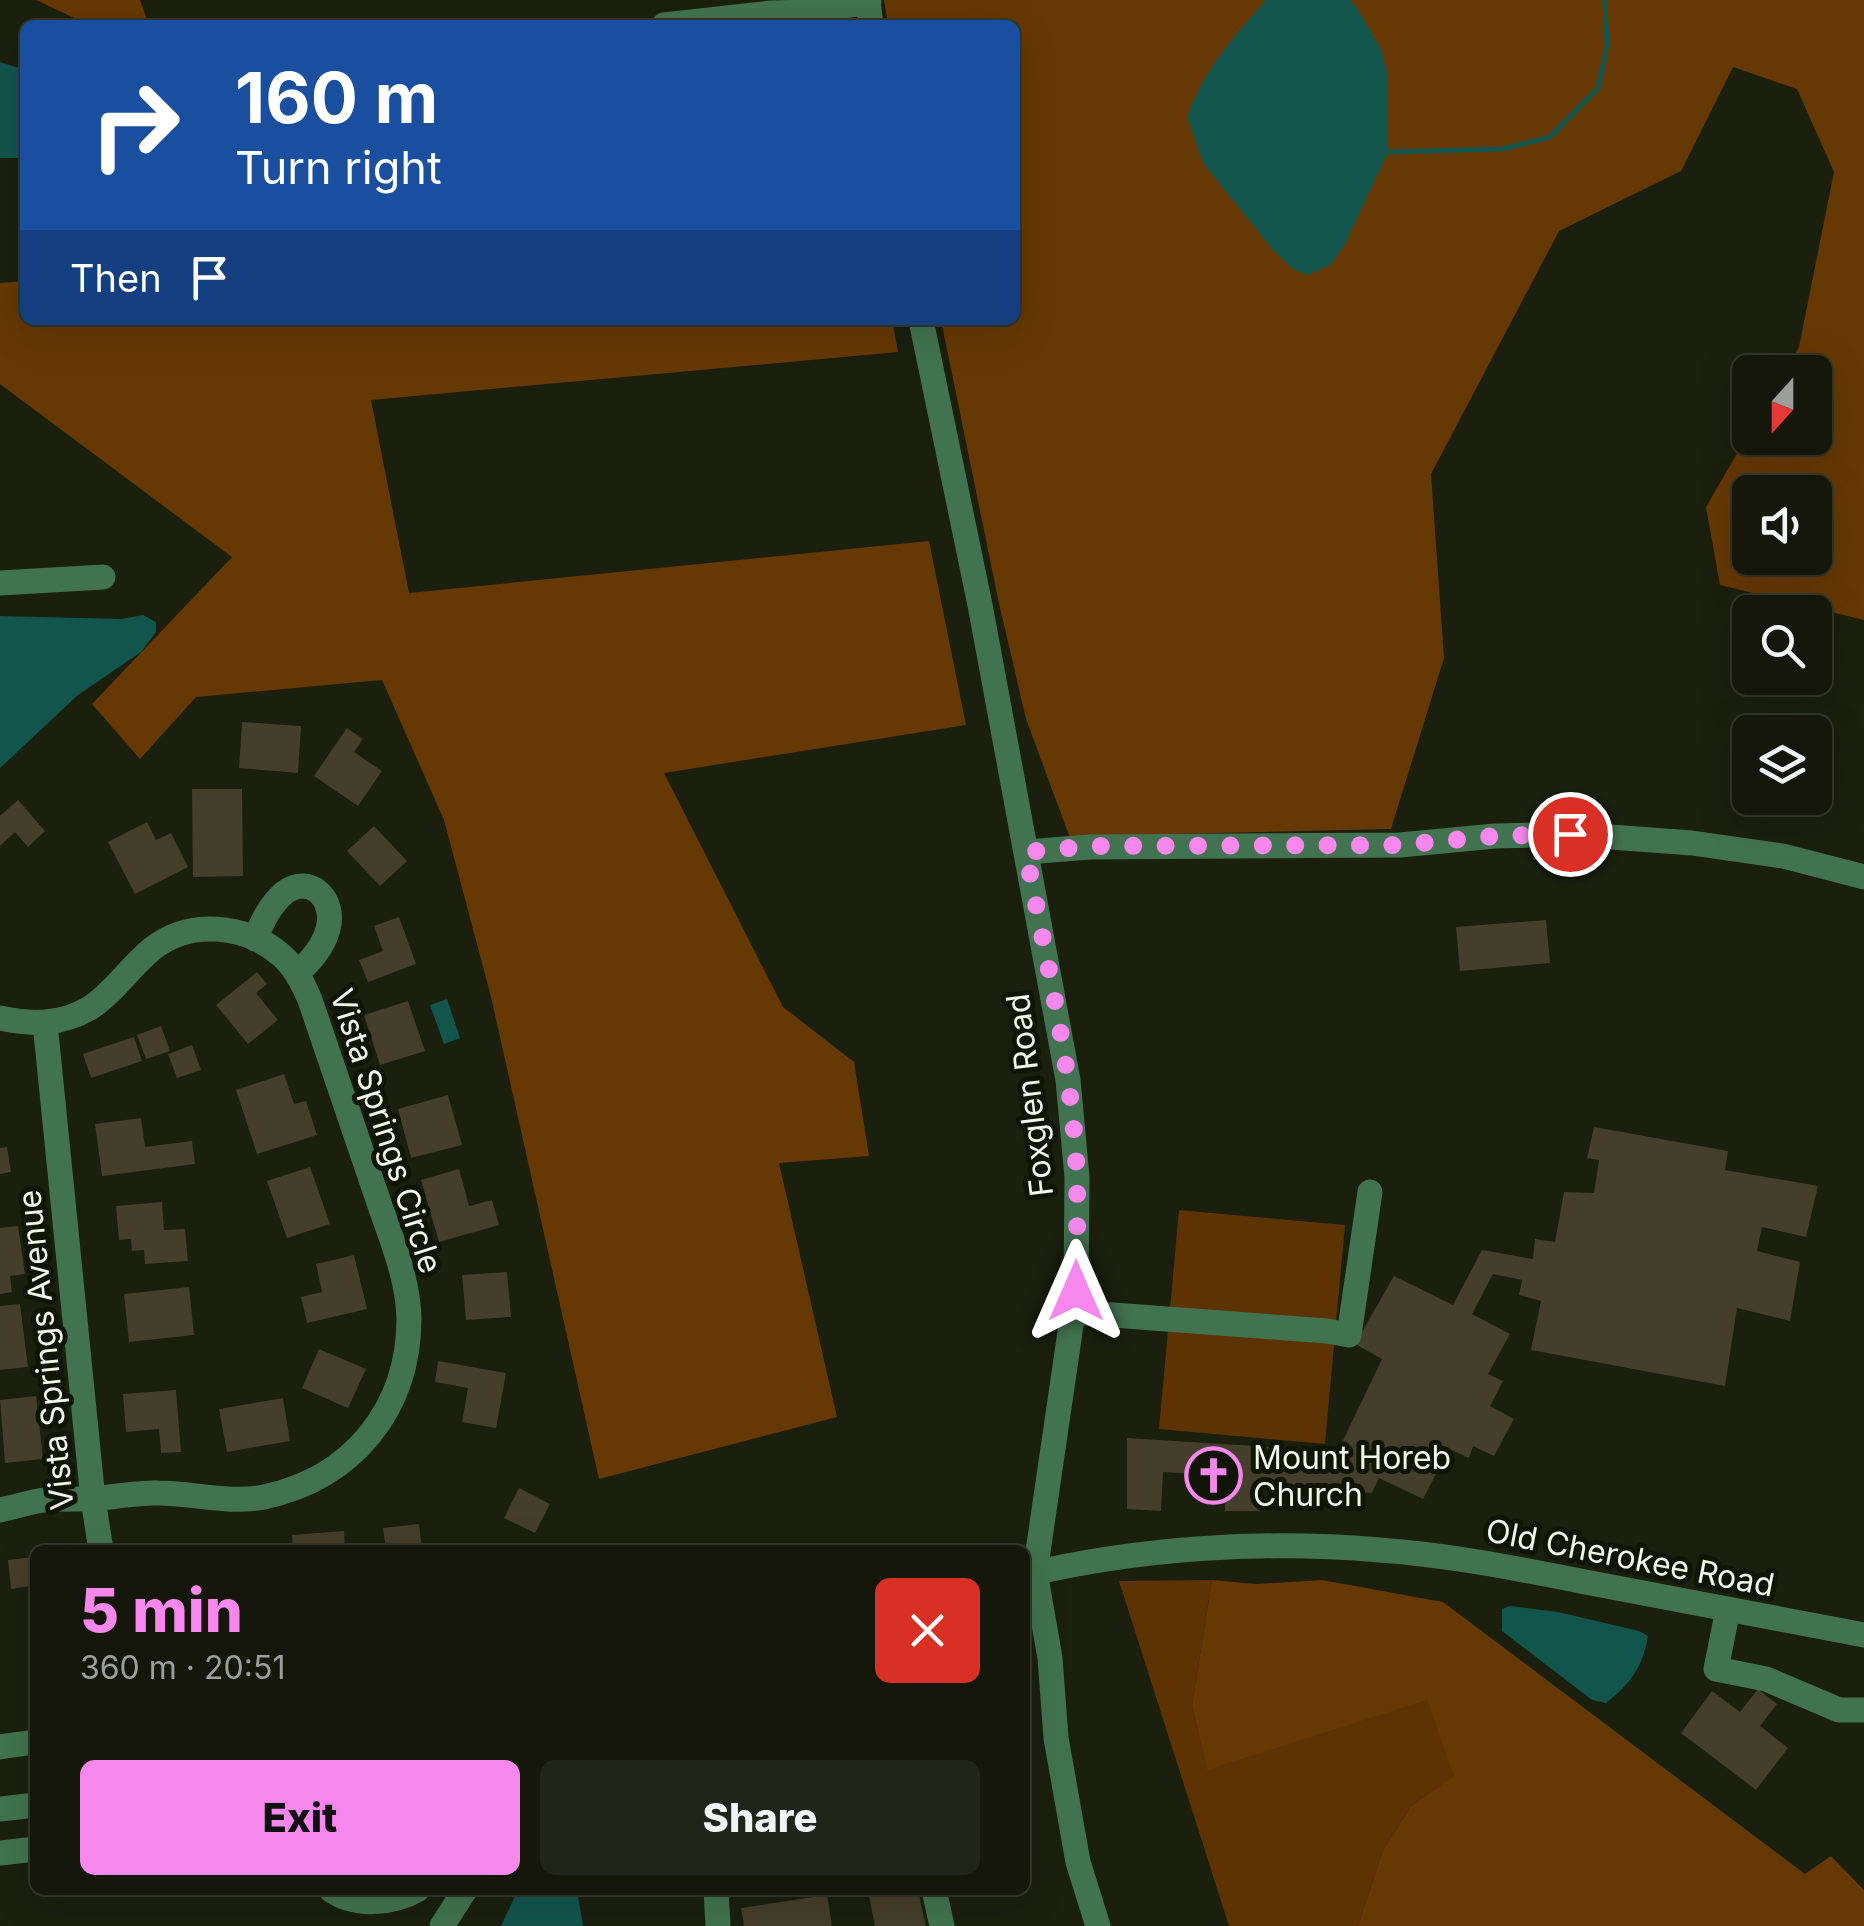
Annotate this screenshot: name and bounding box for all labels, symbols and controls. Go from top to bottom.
text: 160 m [235,55,438,140]
icon: right [70,60,200,190]
text: Turn right [235,140,442,195]
icon: arrive [182,250,237,305]
text: Then [70,255,162,301]
north arrow [1732,355,1832,455]
map controls [1732,355,1832,815]
button: sound [1732,475,1832,575]
button: search [1732,595,1832,695]
button: layers [1732,715,1832,815]
pin [1528,792,1613,877]
icon: arrive [1543,807,1598,862]
street label: Vista Springs Circle [322,984,451,1278]
street label: Foxglen Road [998,991,1061,1199]
street label: Vista Springs Avenue [9,1188,82,1512]
position arrow [1024,1239,1128,1343]
place label: Mount Horeb Church [1253,1438,1451,1514]
church icon: Mount Horeb Church [1184,1446,1244,1506]
street label: Old Cherokee Road [1483,1510,1778,1605]
text: 5 min [80,1574,243,1646]
button: close [875,1578,980,1683]
text: 360 m · 20:51 [80,1648,285,1687]
button: Exit [80,1760,520,1875]
button: Share [540,1760,980,1875]

